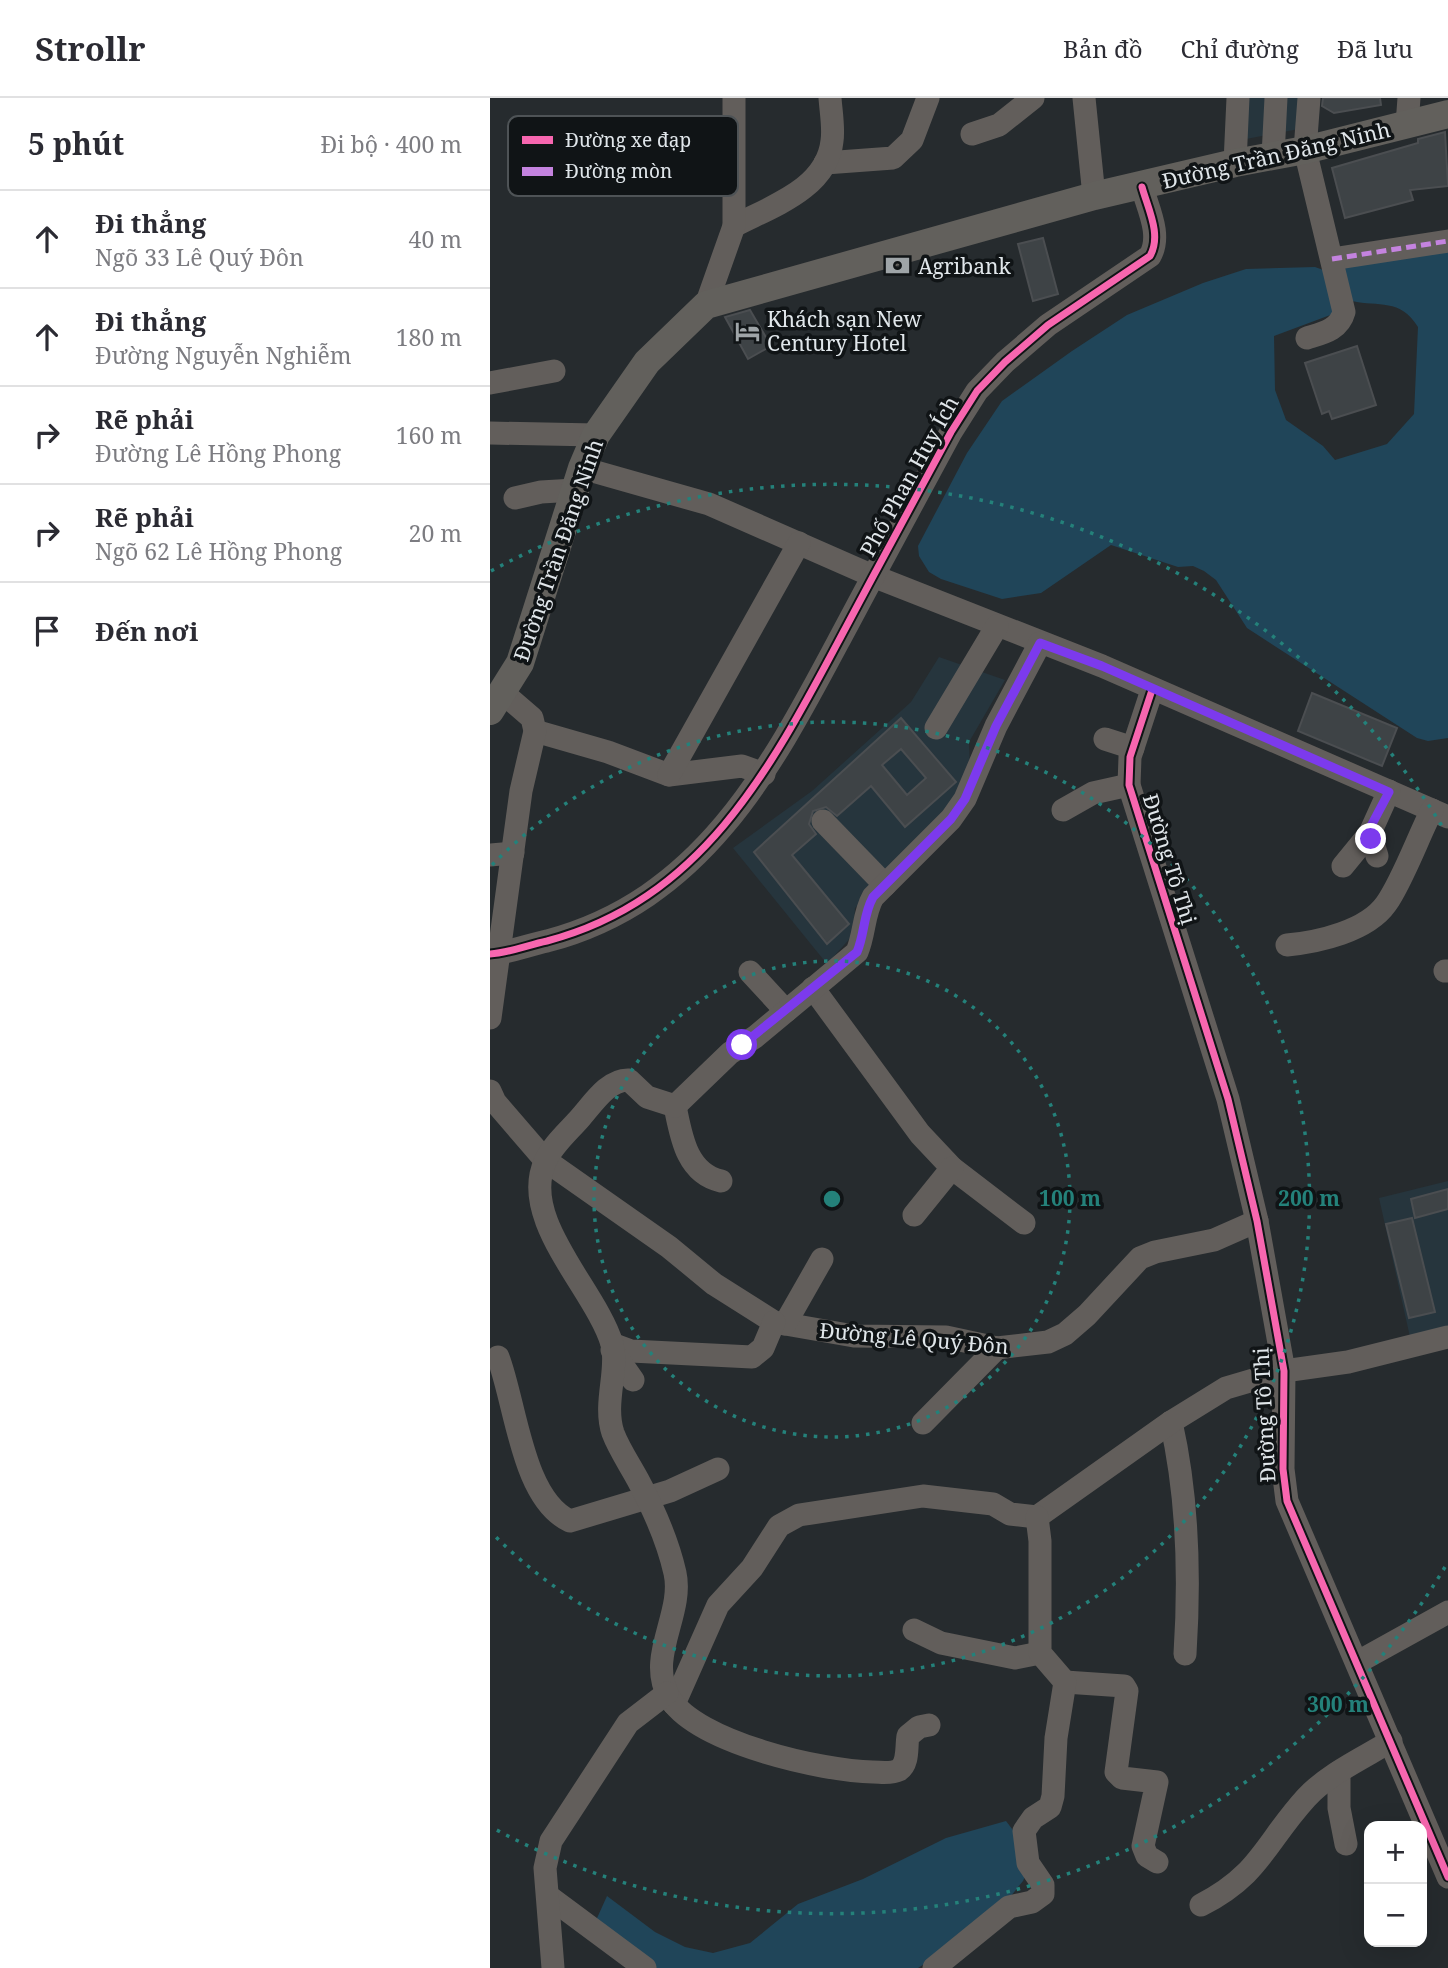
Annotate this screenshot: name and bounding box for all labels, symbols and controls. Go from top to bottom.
text: Strollr [35,26,145,71]
text: Bản đồ [1063,32,1143,65]
text: Chỉ đường [1181,32,1299,65]
text: Đã lưu [1337,32,1413,65]
street label: Đường Trần Đăng Ninh [1159,115,1393,195]
legend [508,116,738,196]
text: 5 phút [28,123,124,164]
text: Đường xe đạp [565,127,691,153]
text: Đi bộ · 400 m [321,128,462,160]
text: Đường mòn [565,158,672,184]
text: Đi thẳng [95,205,206,241]
icon: ahead [28,220,66,258]
text: 40 m [409,223,462,255]
text: Ngõ 33 Lê Quý Đôn [95,241,304,273]
bank icon: Agribank [884,252,912,280]
place label: Agribank [918,252,1012,280]
text: Đi thẳng [95,303,206,339]
place label: Khách sạn New Century Hotel [767,305,923,357]
hotel icon: Khách sạn New Century Hotel [733,317,761,345]
icon: ahead [28,318,66,356]
text: 180 m [396,321,462,353]
text: Đường Nguyễn Nghiễm [95,339,351,371]
street label: Phố Phan Huy Ích [853,391,965,561]
text: Rẽ phải [95,401,194,437]
icon: right [28,416,66,454]
text: 160 m [396,419,462,451]
street label: Đường Trần Đăng Ninh [507,435,609,665]
text: Đường Lê Hồng Phong [95,437,341,469]
text: Rẽ phải [95,499,194,535]
icon: right [28,514,66,552]
text: 20 m [409,517,462,549]
text: Ngõ 62 Lê Hồng Phong [95,535,342,567]
icon: arrive [28,612,66,650]
text: Đến nơi [95,613,198,649]
street label: Đường Tô Thị [1137,790,1203,928]
route end [1355,823,1386,854]
route start [726,1029,757,1060]
text: 100 m [1039,1184,1101,1212]
text: 200 m [1278,1184,1340,1212]
centre of rings [820,1187,844,1211]
street label: Đường Lê Quý Đôn [818,1316,1010,1360]
street label: Đường Tô Thị [1246,1346,1282,1483]
text: 300 m [1307,1690,1369,1718]
map controls [1364,1821,1427,1947]
button: + [1364,1821,1427,1884]
button: − [1364,1884,1427,1947]

